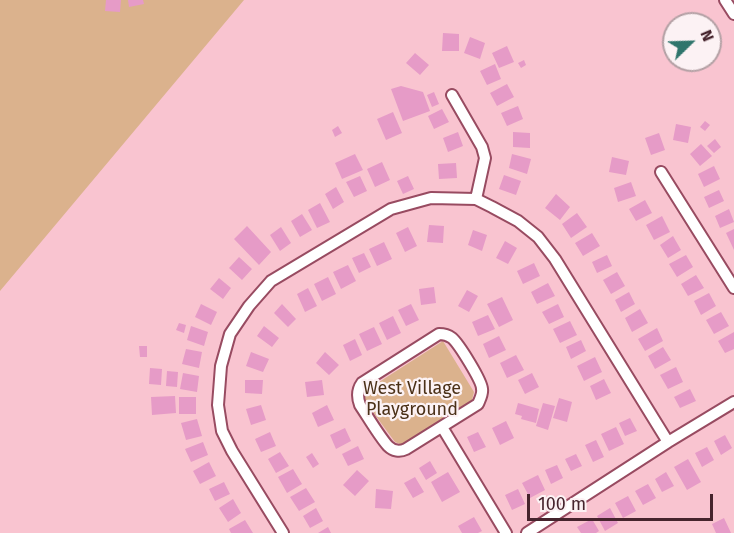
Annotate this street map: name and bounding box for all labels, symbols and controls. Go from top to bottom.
north arrow [662,12,722,72]
text: N [696,27,718,44]
park label: West Village Playground [363,378,461,420]
scale bar [530,482,716,520]
text: 100 m [538,493,586,515]

